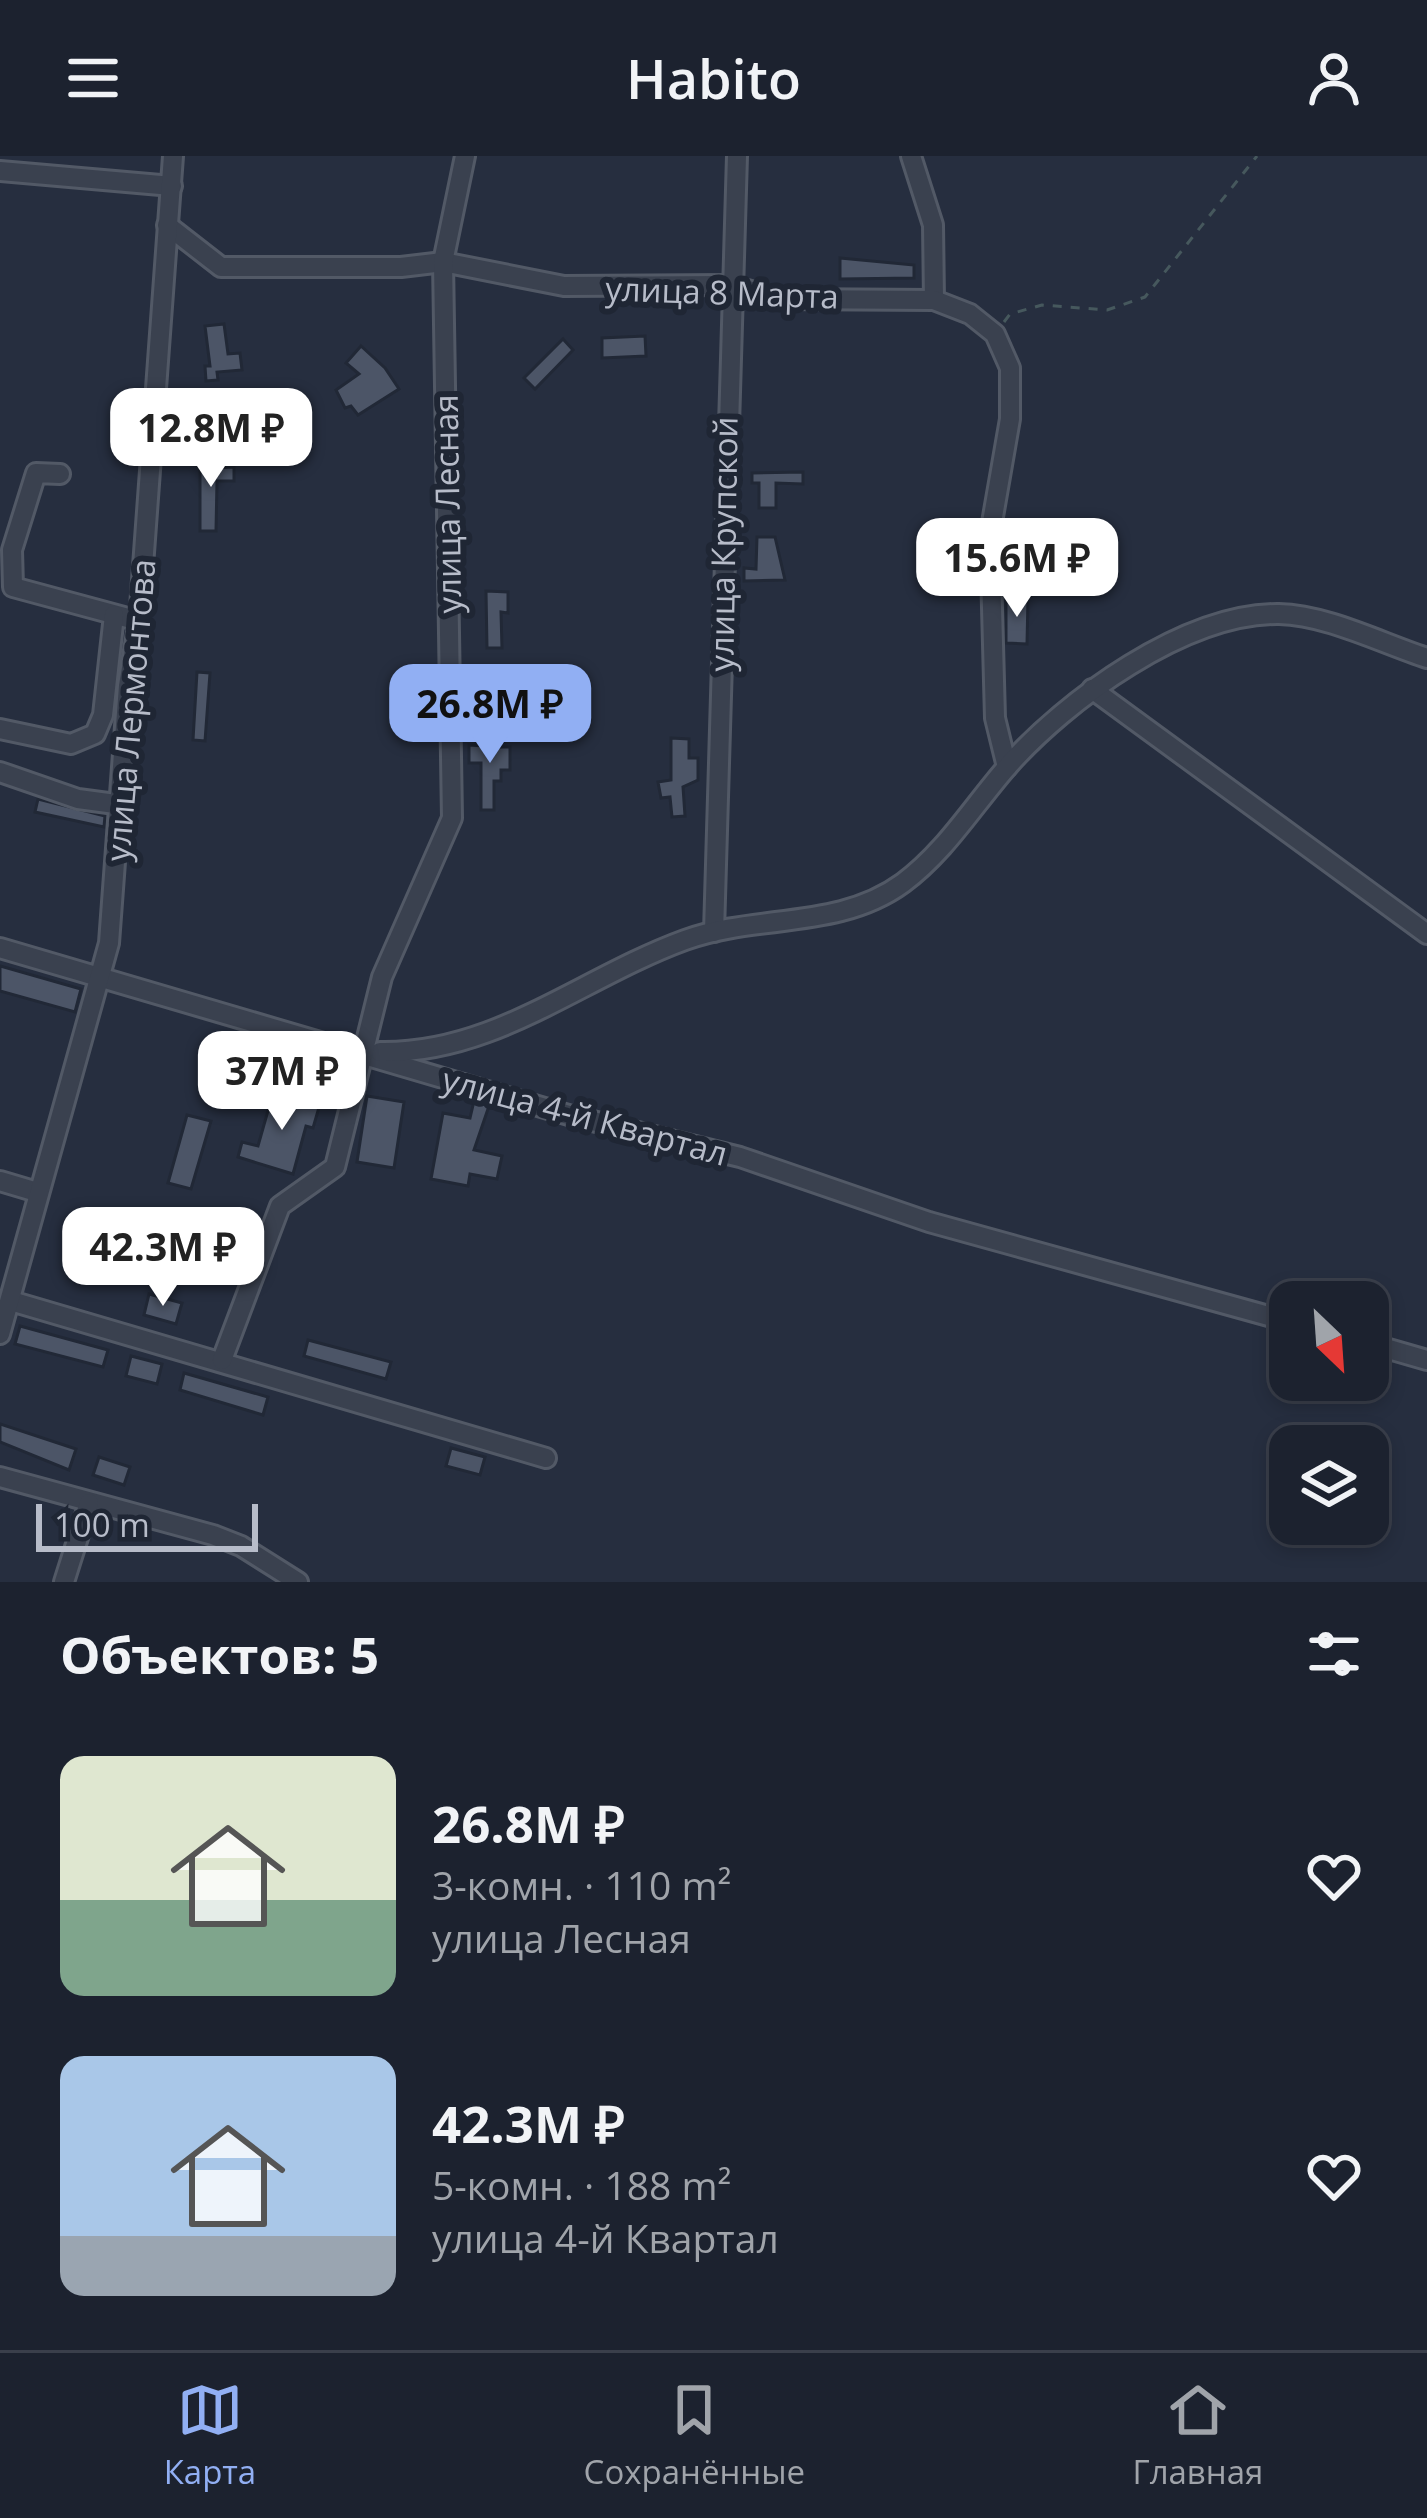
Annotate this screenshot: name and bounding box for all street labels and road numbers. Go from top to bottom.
street label: улица 8 Марта [605,265,839,319]
street label: улица Лесная [423,394,471,614]
street label: улица Крупской [698,416,748,672]
street label: улица Лермонтова [94,557,166,863]
street label: улица 4-й Квартал [437,1056,733,1176]

